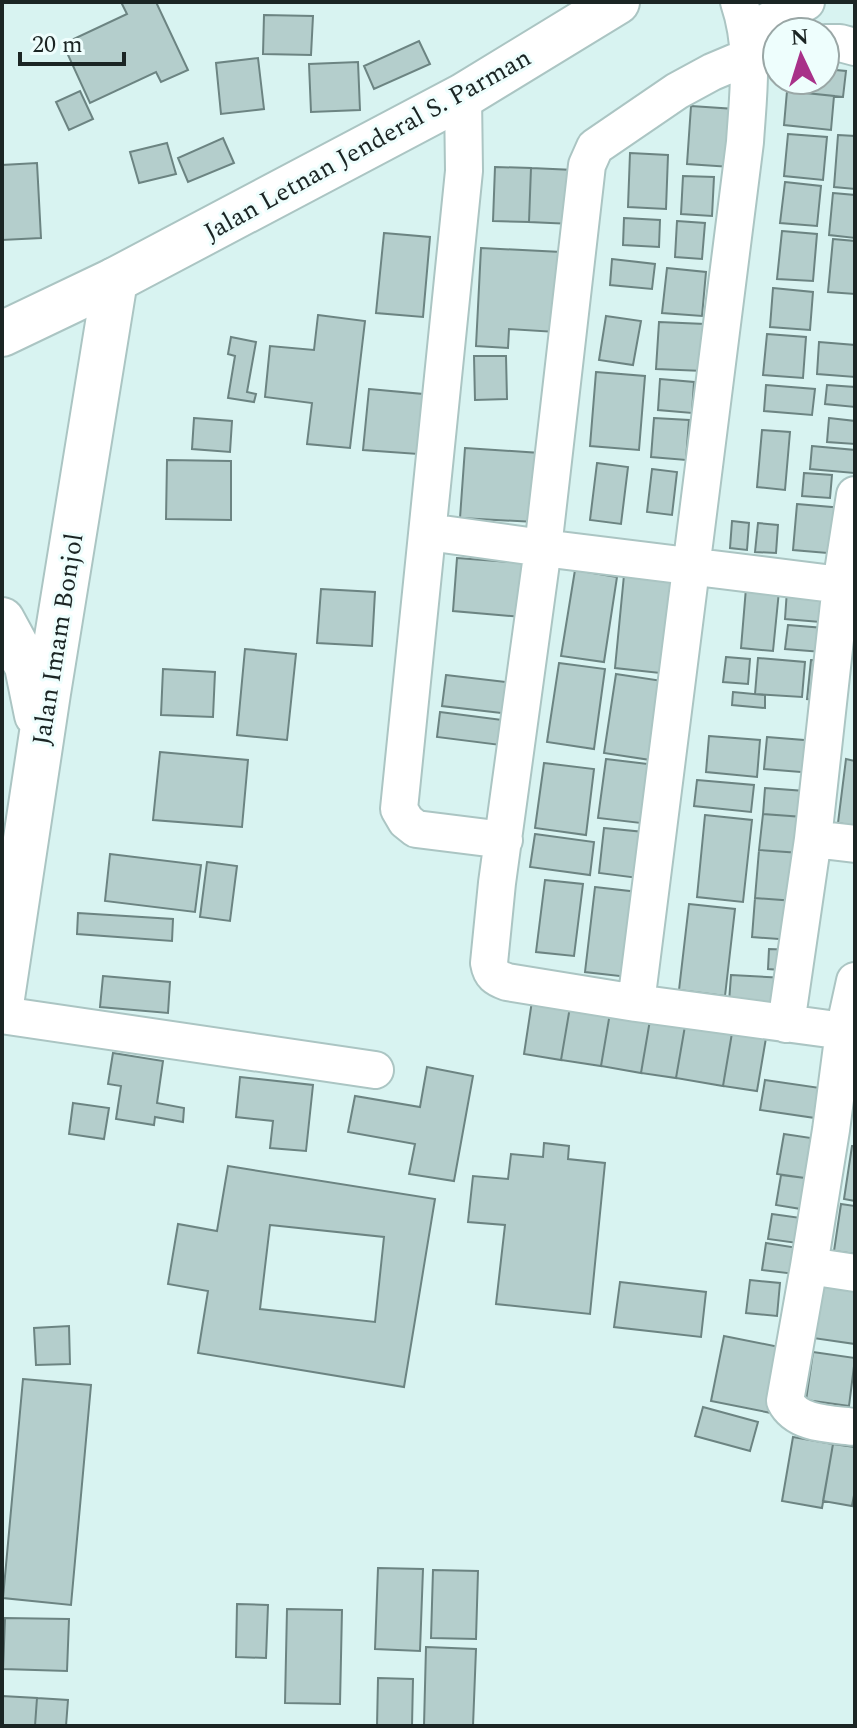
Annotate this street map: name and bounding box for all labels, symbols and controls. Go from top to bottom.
scale bar [20,16,124,66]
north arrow [761,16,841,96]
text: N [790,20,810,55]
text: 20 m [32,27,83,63]
street label: Jalan Letnan Jenderal S. Parman [196,38,539,252]
street label: Jalan Imam Bonjol [21,530,94,748]

